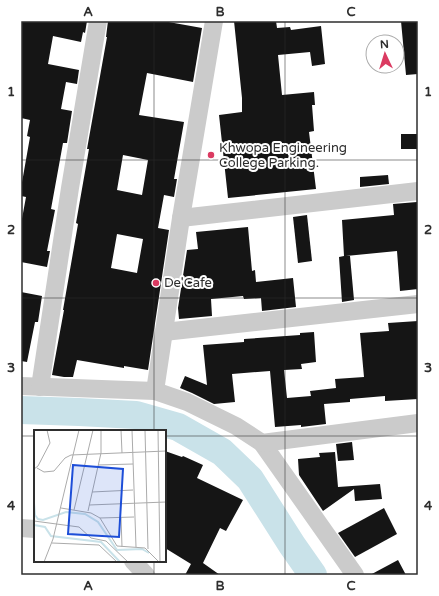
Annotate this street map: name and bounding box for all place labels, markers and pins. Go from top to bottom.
place label: Khwopa Engineering College Parking. [219,140,347,171]
marker: Khwopa Engineering College Parking. [206,150,216,160]
place label: De'Cafe [164,275,212,291]
marker: De'Cafe [151,278,161,288]

